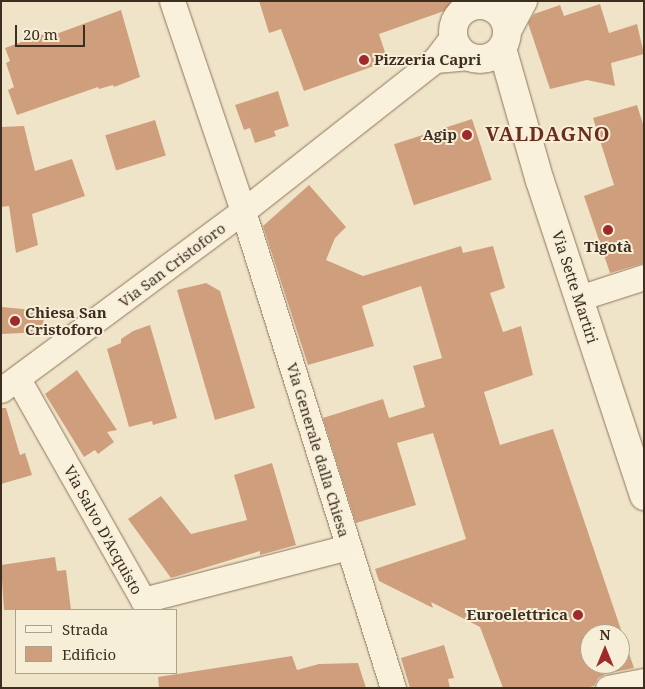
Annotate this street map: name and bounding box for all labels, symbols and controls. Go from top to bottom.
scale bar [18,15,88,47]
text: 20 m [23,24,58,44]
place label: Pizzeria Capri [374,51,481,69]
marker: Pizzeria Capri [358,54,370,66]
district label: VALDAGNO [485,121,611,145]
place label: Agip [423,126,457,144]
marker: Agip [461,129,473,141]
street label: Via San Cristoforo [115,219,229,311]
marker: Tigotà [602,224,614,236]
street label: Via Sette Martiri [548,228,602,346]
place label: Tigotà [584,238,632,256]
place label: Chiesa San Cristoforo [25,303,107,338]
marker: Chiesa San Cristoforo [9,315,21,327]
street label: Via Generale dalla Chiesa [283,361,353,539]
street label: Via Salvo D'Acquisto [60,462,146,598]
place label: Euroelettrica [467,606,568,624]
legend [15,609,178,674]
marker: Euroelettrica [572,609,584,621]
text: Strada [62,619,108,639]
north arrow [580,624,630,674]
text: N [599,625,611,644]
text: Edificio [62,644,116,664]

